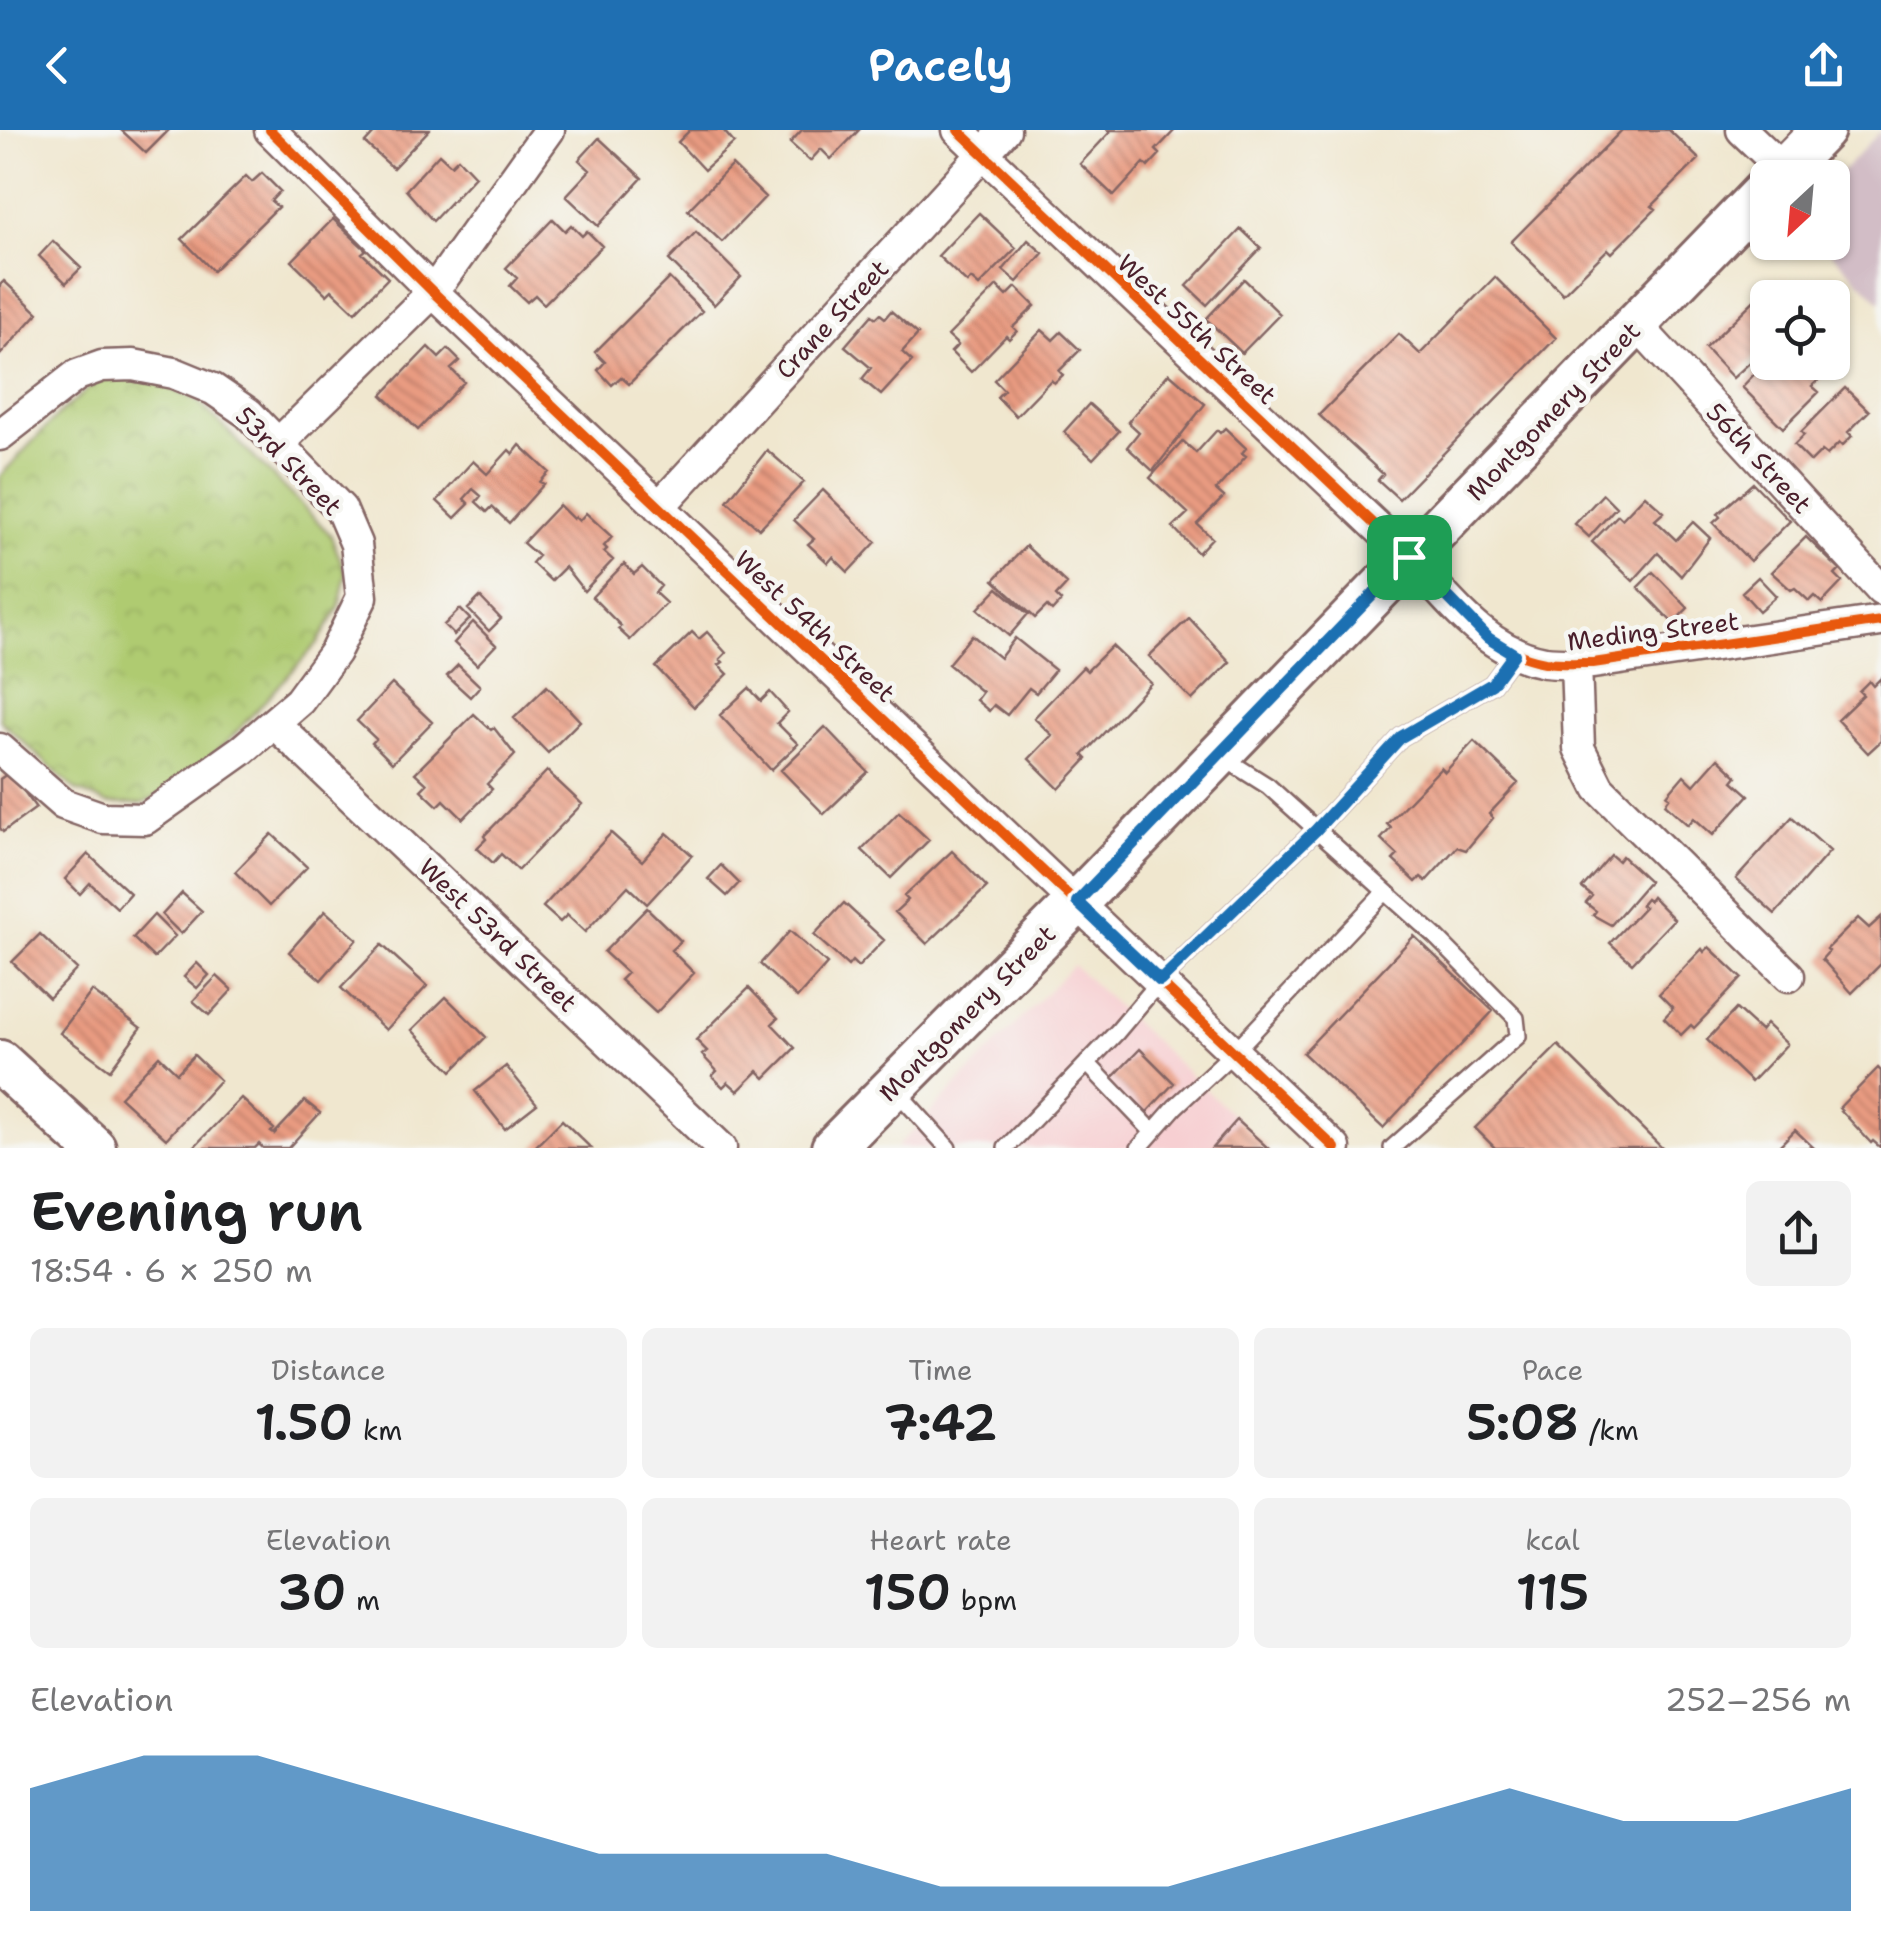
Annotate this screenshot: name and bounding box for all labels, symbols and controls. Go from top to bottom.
text: Pacely [868,35,1013,95]
icon: back [30,38,85,93]
icon: share [1796,38,1851,93]
north arrow [1750,160,1850,260]
map controls [1750,160,1850,380]
street label: West 55th Street [1110,246,1284,412]
street label: Crane Street [768,252,896,386]
button: locate [1750,280,1850,380]
street label: Montgomery Street [1458,314,1648,508]
street label: 56th Street [1699,395,1819,521]
street label: 53rd Street [228,399,350,523]
pin [1367,515,1452,600]
icon: arrive [1382,530,1437,585]
street label: West 54th Street [727,542,903,710]
street label: Meding Street [1565,604,1741,658]
street label: West 53rd Street [411,851,585,1019]
street label: Montgomery Street [871,917,1063,1109]
text: Evening run [30,1174,363,1248]
button: share [1746,1181,1851,1286]
text: 18:54 · 6 × 250 m [30,1249,313,1292]
text: Distance [271,1351,386,1389]
text: Time [908,1351,973,1389]
text: Pace [1522,1351,1583,1389]
text: 1.50 [255,1389,353,1456]
text: 7:42 [883,1389,998,1456]
text: 5:08 [1466,1389,1579,1456]
text: km [353,1411,402,1449]
text: /km [1579,1411,1639,1449]
text: Elevation [266,1521,391,1559]
text: Heart rate [869,1521,1012,1559]
text: kcal [1525,1521,1580,1559]
text: 30 [277,1559,346,1626]
text: 150 [864,1559,951,1626]
text: 115 [1516,1559,1589,1626]
text: m [346,1581,380,1619]
text: bpm [951,1581,1017,1619]
text: Elevation [30,1678,173,1721]
text: 252–256 m [1665,1678,1851,1721]

